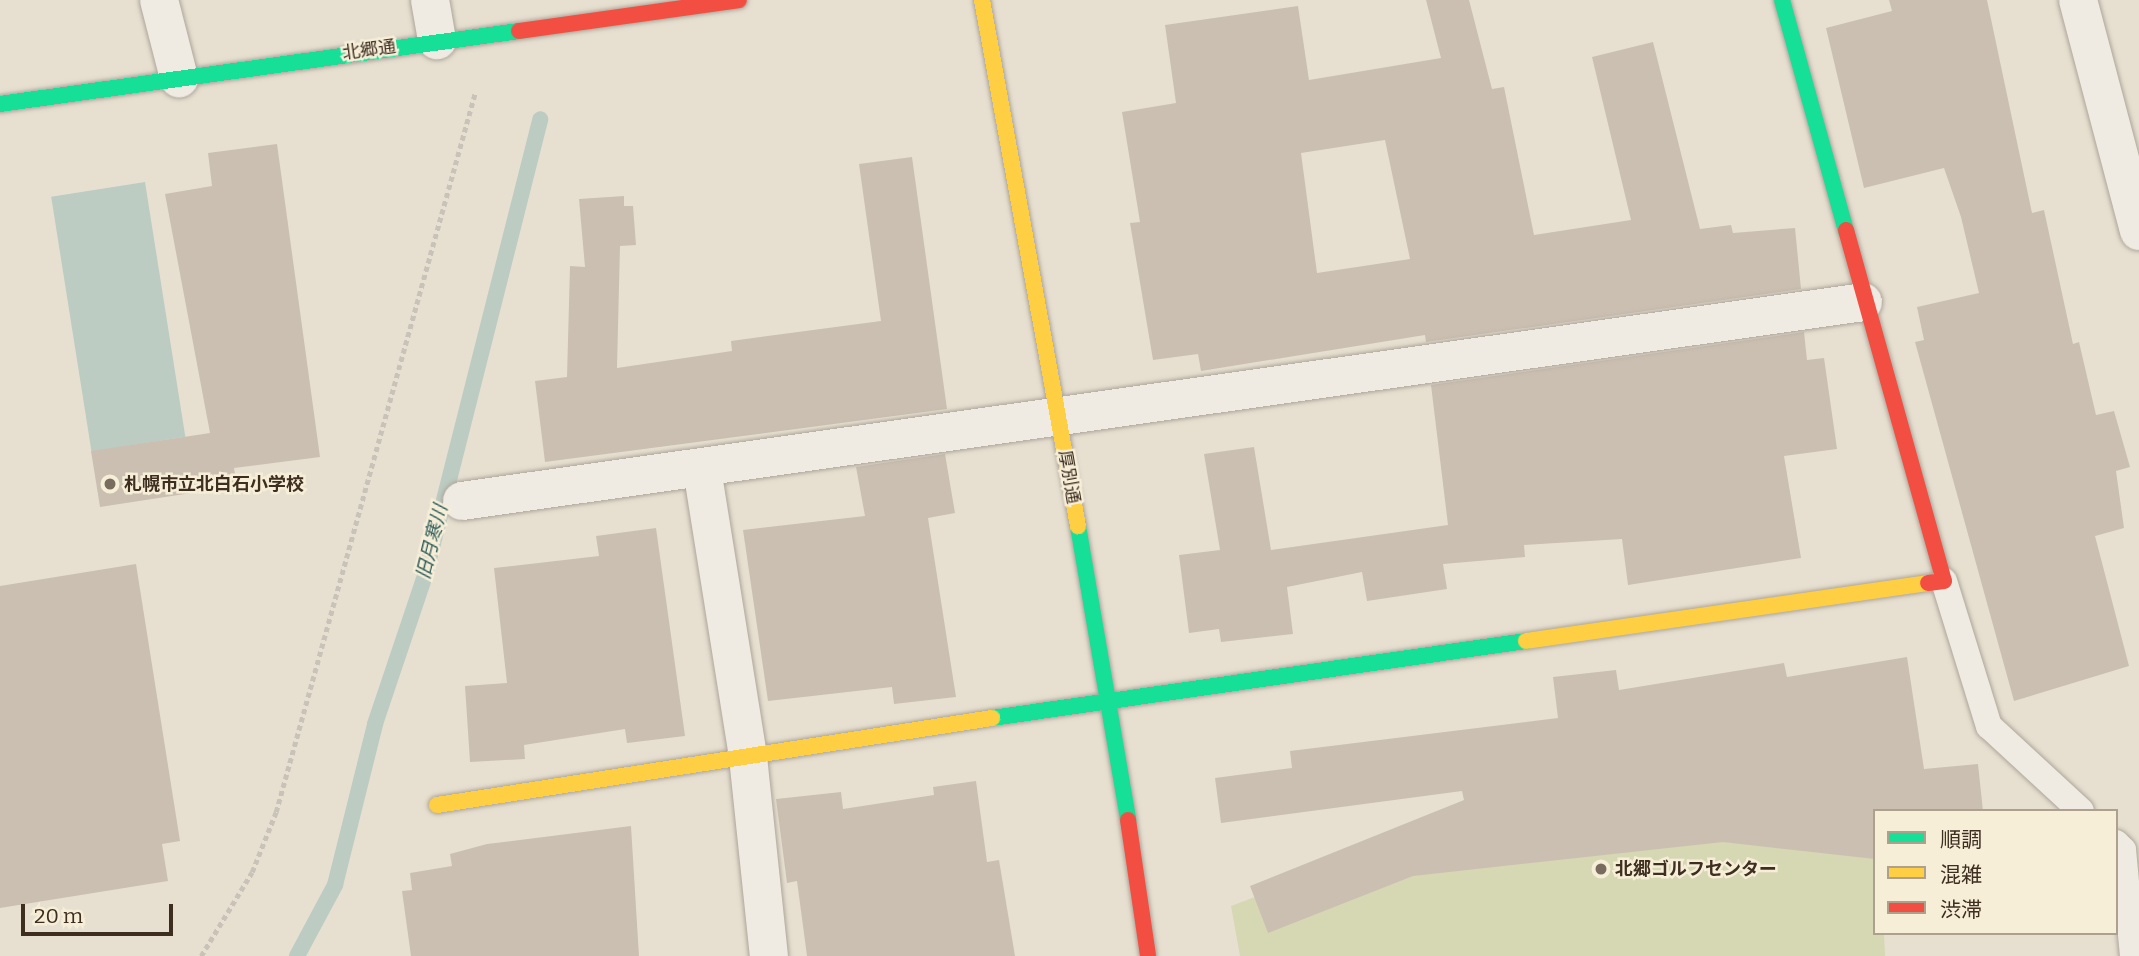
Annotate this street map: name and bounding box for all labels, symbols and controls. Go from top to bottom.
street label: 北郷通 [341,36,397,64]
street label: 厚別通 [1054,449,1084,505]
place label: 札幌市立北白石小学校 [124,473,304,495]
marker: 札幌市立北白石小学校 [102,476,118,492]
water label: 旧月寒川 [412,502,452,582]
legend [1873,809,2118,935]
text: 順調 [1940,827,1982,853]
place label: 北郷ゴルフセンター [1615,858,1777,880]
marker: 北郷ゴルフセンター [1593,861,1609,877]
text: 混雑 [1940,862,1982,888]
scale bar [24,890,177,934]
text: 渋滞 [1940,897,1982,923]
text: 20 m [34,903,83,929]

